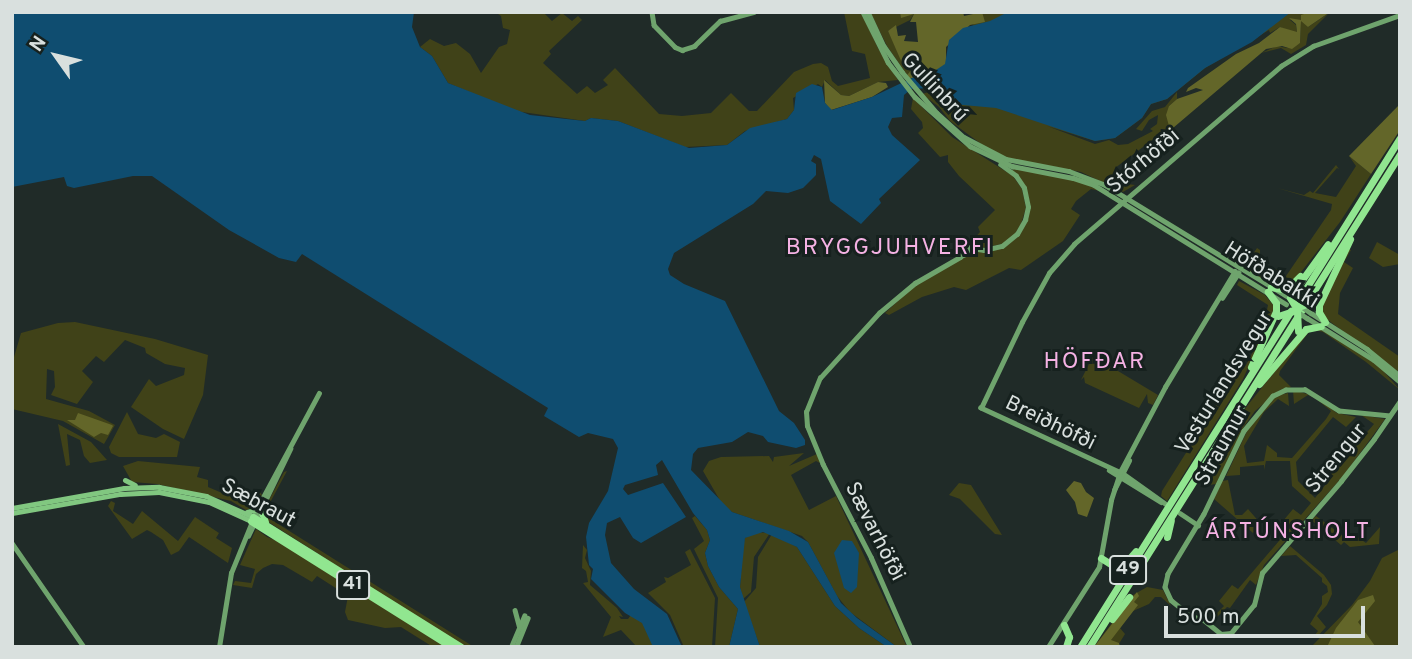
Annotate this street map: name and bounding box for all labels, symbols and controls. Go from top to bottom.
north arrow [21,21,91,91]
text: N [25,32,52,57]
street label: Gullinbrú [895,48,973,128]
street label: Stórhöfði [1102,124,1186,200]
district label: BRYGGJUHVERFI [787,235,993,263]
street label: Höfðabakki [1219,237,1323,315]
street label: Vesturlandsvegur [1171,307,1279,459]
district label: HÖFÐAR [1044,349,1146,377]
street label: Breiðhöfði [1001,391,1099,457]
street label: Straumur [1191,401,1255,491]
street label: Strengur [1301,419,1373,499]
street label: Sæbraut [216,474,300,534]
street label: Sævarhöfði [838,478,910,586]
district label: ÁRTÚNSHOLT [1206,519,1370,547]
road number: 49 [1109,554,1147,586]
road number: 41 [336,570,370,600]
scale bar [1167,592,1368,636]
text: 500 m [1177,604,1240,631]

